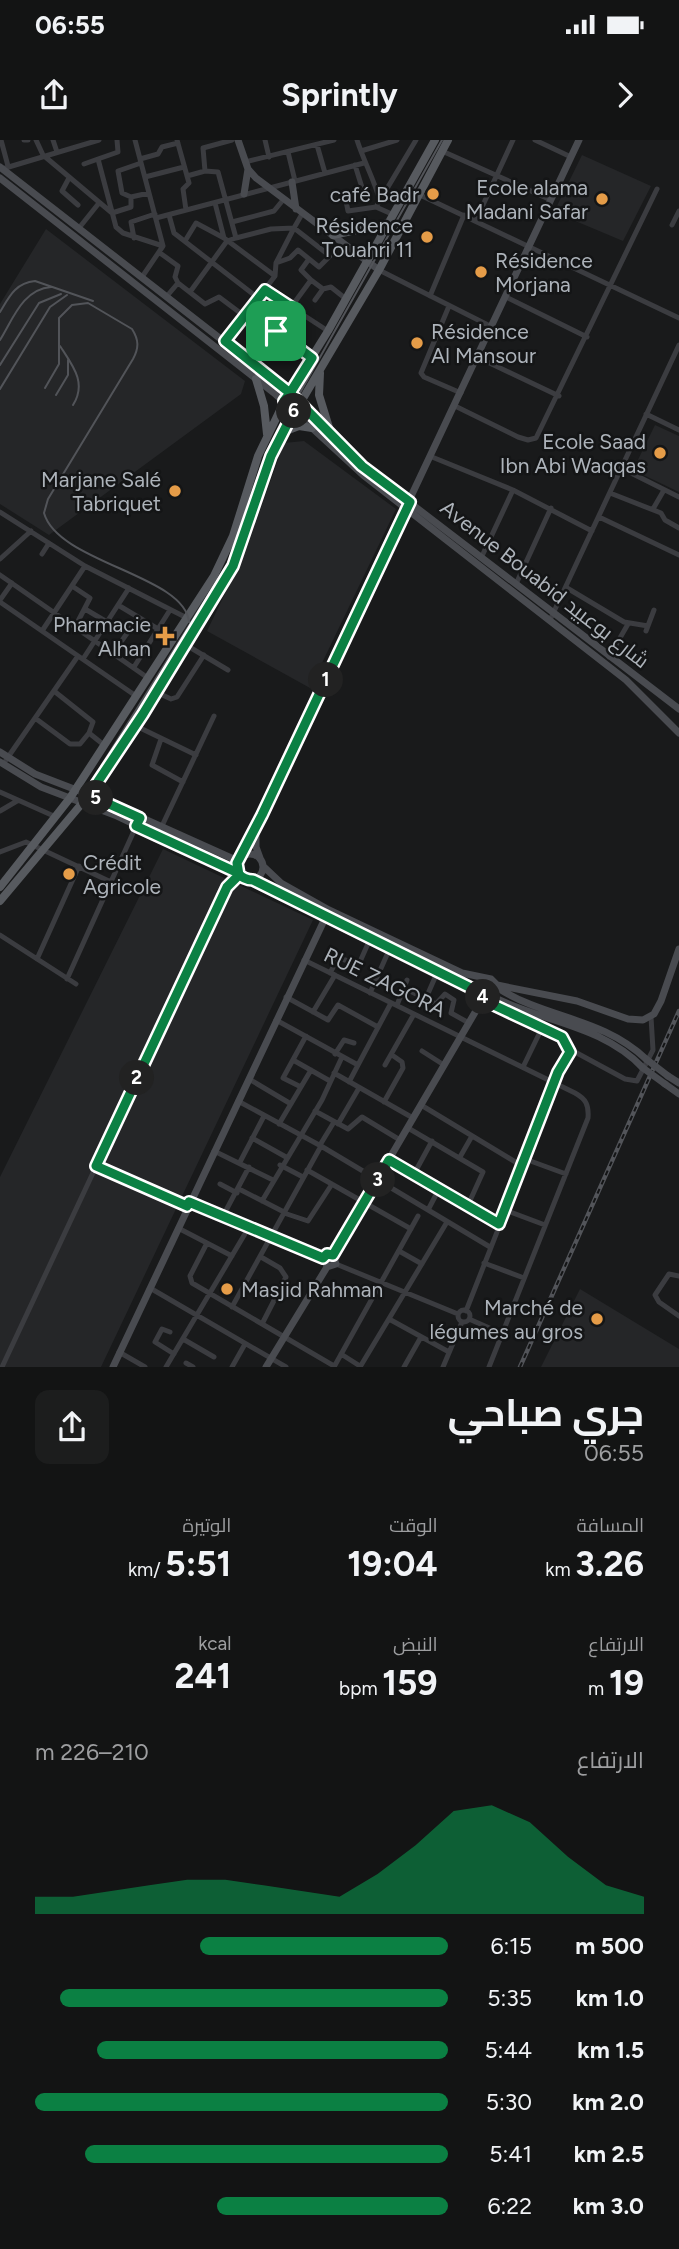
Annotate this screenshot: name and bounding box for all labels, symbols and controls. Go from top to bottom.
text: 06:55 [35,9,105,41]
icon: share [35,76,73,114]
text: Sprintly [281,76,398,114]
icon: forward [606,76,644,114]
place label: Ecole alama Madani Safar [466,175,588,224]
place label: café Badr [330,182,419,207]
marker: café Badr [425,186,441,202]
marker: Ecole alama Madani Safar [594,191,610,207]
place label: Résidence Touahri 11 [315,213,413,262]
marker: Résidence Touahri 11 [419,229,435,245]
place label: Résidence Morjana [495,248,593,297]
marker: Résidence Morjana [473,264,489,280]
pin [246,301,306,361]
icon: arrive [257,312,295,350]
place label: Résidence Al Mansour [431,319,536,368]
marker: Résidence Al Mansour [409,335,425,351]
pin: 6 [276,394,312,428]
text: 6 [288,399,299,422]
place label: Ecole Saad Ibn Abi Waqqas [500,429,646,478]
marker: Ecole Saad Ibn Abi Waqqas [652,445,668,461]
place label: Marjane Salé Tabriquet [41,467,161,516]
marker: Marjane Salé Tabriquet [167,483,183,499]
street label: Avenue Bouabid شارع بوعبيد [434,495,654,675]
place label: Pharmacie Alhan [53,612,151,661]
marker: Pharmacie Alhan [157,628,173,644]
pin: 1 [308,662,344,698]
text: 1 [321,668,330,691]
pin: 5 [78,780,114,816]
text: 5 [90,786,101,809]
place label: Crédit Agricole [83,850,161,899]
marker: Crédit Agricole [61,866,77,882]
street label: RUE ZAGORA [320,942,450,1022]
pin: 4 [466,980,500,1014]
text: 4 [476,985,489,1008]
pin: 2 [120,1060,154,1096]
text: 2 [131,1066,142,1089]
pin: 3 [360,1163,396,1198]
text: 3 [372,1168,383,1191]
place label: Masjid Rahman [241,1277,383,1302]
marker: Masjid Rahman [219,1281,235,1297]
place label: Marché de légumes au gros [430,1295,583,1344]
marker: Marché de légumes au gros [589,1311,605,1327]
button: share [35,1390,109,1464]
text: جري صباحي [448,1390,644,1436]
text: 06:55 [584,1439,644,1467]
text: الوتيرة [183,1514,231,1537]
text: الوقت [389,1514,438,1537]
text: المسافة [576,1514,644,1537]
text: 5:51 [165,1543,231,1585]
text: 19:04 [347,1543,438,1585]
text: 3.26 [575,1543,644,1585]
text: /km [128,1558,165,1581]
text: km [545,1558,575,1581]
text: kcal [198,1632,231,1655]
text: النبض [393,1633,438,1656]
text: الارتفاع [588,1633,644,1656]
text: 241 [174,1655,231,1697]
text: 159 [382,1662,438,1704]
text: 19 [609,1662,644,1704]
text: bpm [339,1677,382,1700]
text: m [588,1677,609,1700]
text: 210–226 m [35,1738,149,1766]
text: الارتفاع [577,1746,644,1774]
text: 6:15 [490,1932,532,1960]
text: 500 m [575,1932,644,1960]
text: 5:35 [487,1984,532,2012]
text: 1.0 km [576,1984,644,2012]
text: 5:44 [484,2036,532,2064]
text: 1.5 km [577,2036,644,2064]
text: 5:30 [486,2088,532,2116]
text: 2.0 km [572,2088,644,2116]
text: 5:41 [489,2140,532,2168]
text: 2.5 km [574,2140,644,2168]
text: 6:22 [487,2192,532,2220]
text: 3.0 km [573,2192,644,2220]

